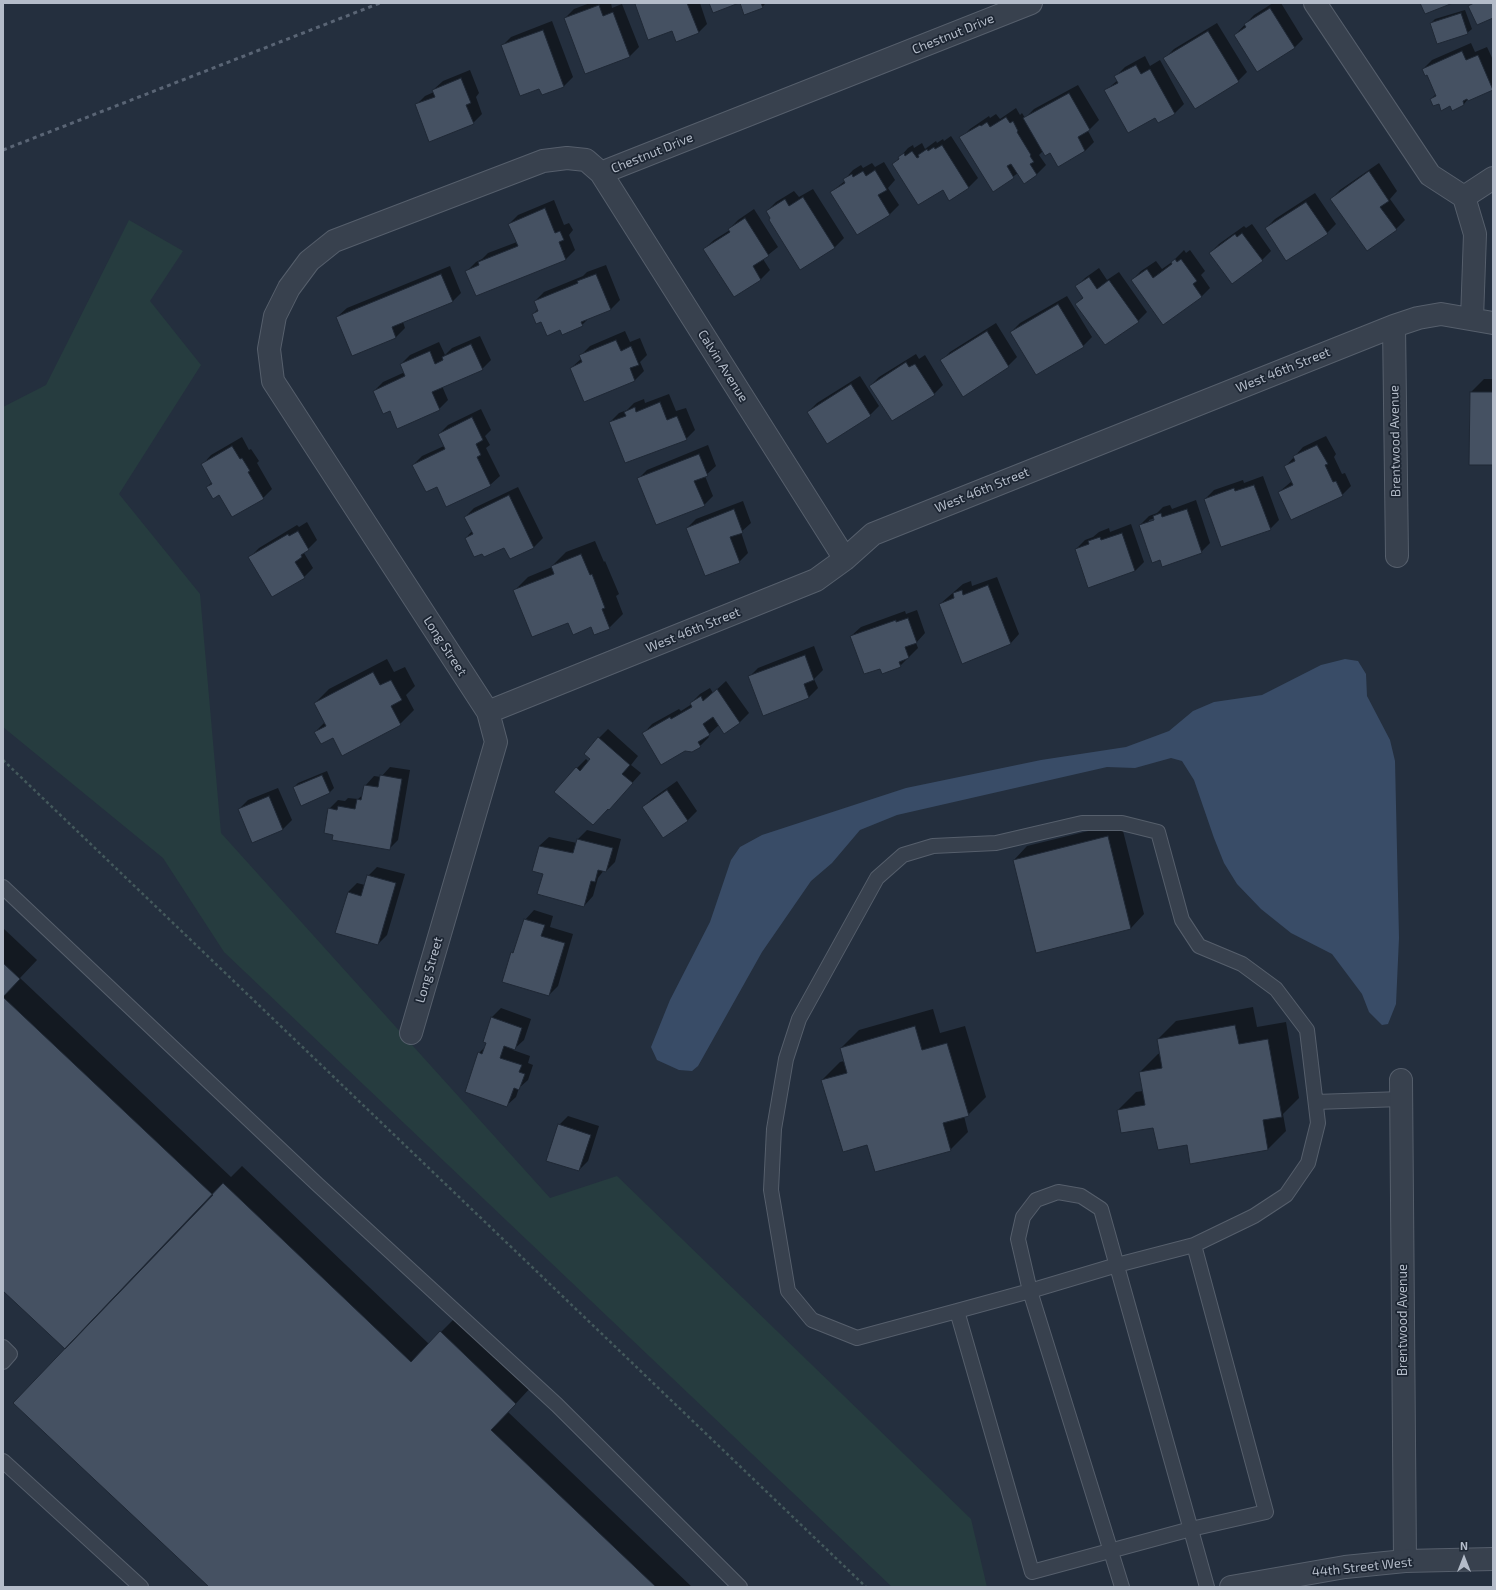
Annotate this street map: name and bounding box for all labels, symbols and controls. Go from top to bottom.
street label: Chestnut Drive [910,10,996,58]
street label: Chestnut Drive [609,129,695,177]
street label: Calvin Avenue [695,327,751,405]
street label: West 46th Street [1233,344,1333,396]
street label: Brentwood Avenue [1386,385,1404,497]
street label: West 46th Street [932,464,1032,516]
street label: West 46th Street [643,604,743,656]
street label: Long Street [420,613,470,679]
street label: Long Street [412,935,446,1005]
street label: Brentwood Avenue [1395,1264,1411,1376]
north arrow [1444,1538,1484,1578]
text: N [1460,1539,1468,1552]
street label: 44th Street West [1311,1554,1413,1580]

